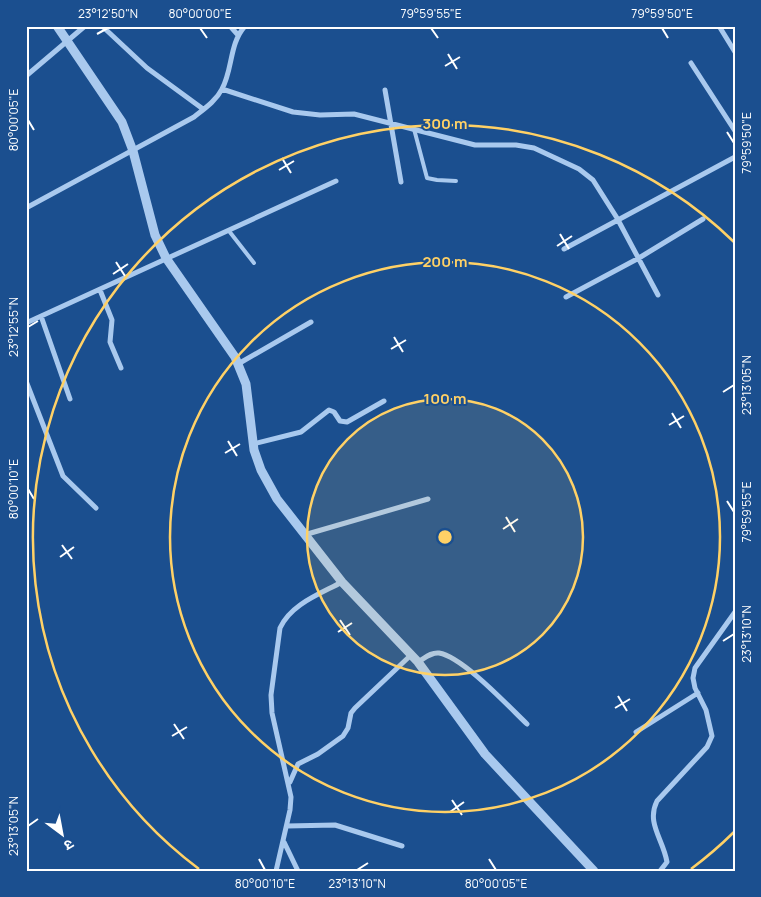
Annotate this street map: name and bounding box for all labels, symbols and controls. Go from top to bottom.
text: 23°12'50"N [78,5,138,22]
text: 80°00'00"E [168,5,232,22]
text: 79°59'55"E [400,5,462,22]
text: 79°59'50"E [631,5,693,22]
text: 80°00'05"E [5,89,22,151]
text: 79°59'50"E [738,112,755,174]
text: 300 m [423,113,467,134]
text: 200 m [422,251,468,272]
text: 23°12'55"N [5,297,22,357]
text: 23°13'05"N [738,355,755,415]
text: 100 m [424,388,466,409]
text: 80°00'10"E [5,459,22,519]
text: 79°59'55"E [738,481,755,543]
centre of rings [436,528,454,546]
text: 23°13'10"N [738,605,755,663]
text: 23°13'05"N [5,796,22,856]
north arrow [38,810,88,860]
text: उ [60,835,78,856]
text: 80°00'10"E [235,875,295,892]
text: 23°13'10"N [328,875,386,892]
text: 80°00'05"E [465,875,527,892]

